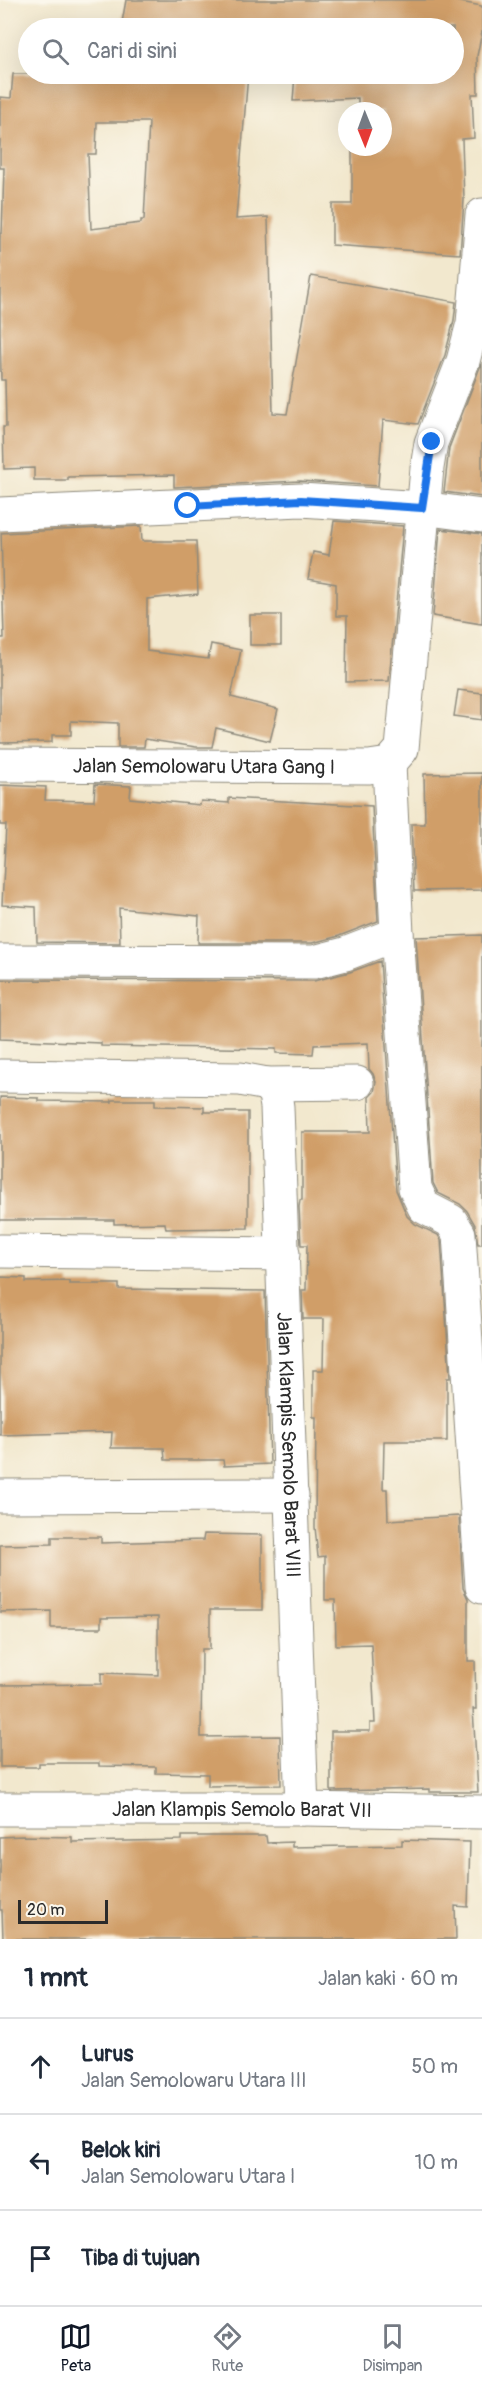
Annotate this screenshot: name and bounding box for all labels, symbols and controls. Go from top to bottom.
search box [18,18,464,84]
icon: search [39,35,72,68]
text: Cari di sini [87,37,177,65]
north arrow [338,102,392,156]
route end [418,428,444,454]
route start [174,492,200,518]
street label: Jalan Semolowaru Utara Gang I [73,753,335,780]
street label: Jalan Klampis Semolo Barat VIII [271,1312,306,1578]
street label: Jalan Klampis Semolo Barat VII [112,1797,372,1823]
scale bar [18,1897,108,1924]
text: 20 m [27,1900,65,1920]
text: 1 mnt [24,1962,88,1994]
text: Jalan kaki · 60 m [318,1966,458,1991]
text: Lurus [81,2040,133,2068]
icon: ahead [24,2050,57,2083]
text: 50 m [411,2054,458,2079]
text: Jalan Semolowaru Utara III [81,2068,307,2093]
text: Belok kiri [81,2136,160,2164]
icon: left [24,2146,57,2179]
text: 10 m [414,2150,458,2175]
text: Jalan Semolowaru Utara I [81,2164,295,2189]
icon: arrive [24,2242,57,2275]
text: Tiba di tujuan [81,2244,200,2272]
tab: Peta [59,2320,92,2376]
tab: Rute [211,2320,244,2376]
tab: Disimpan [362,2320,423,2376]

